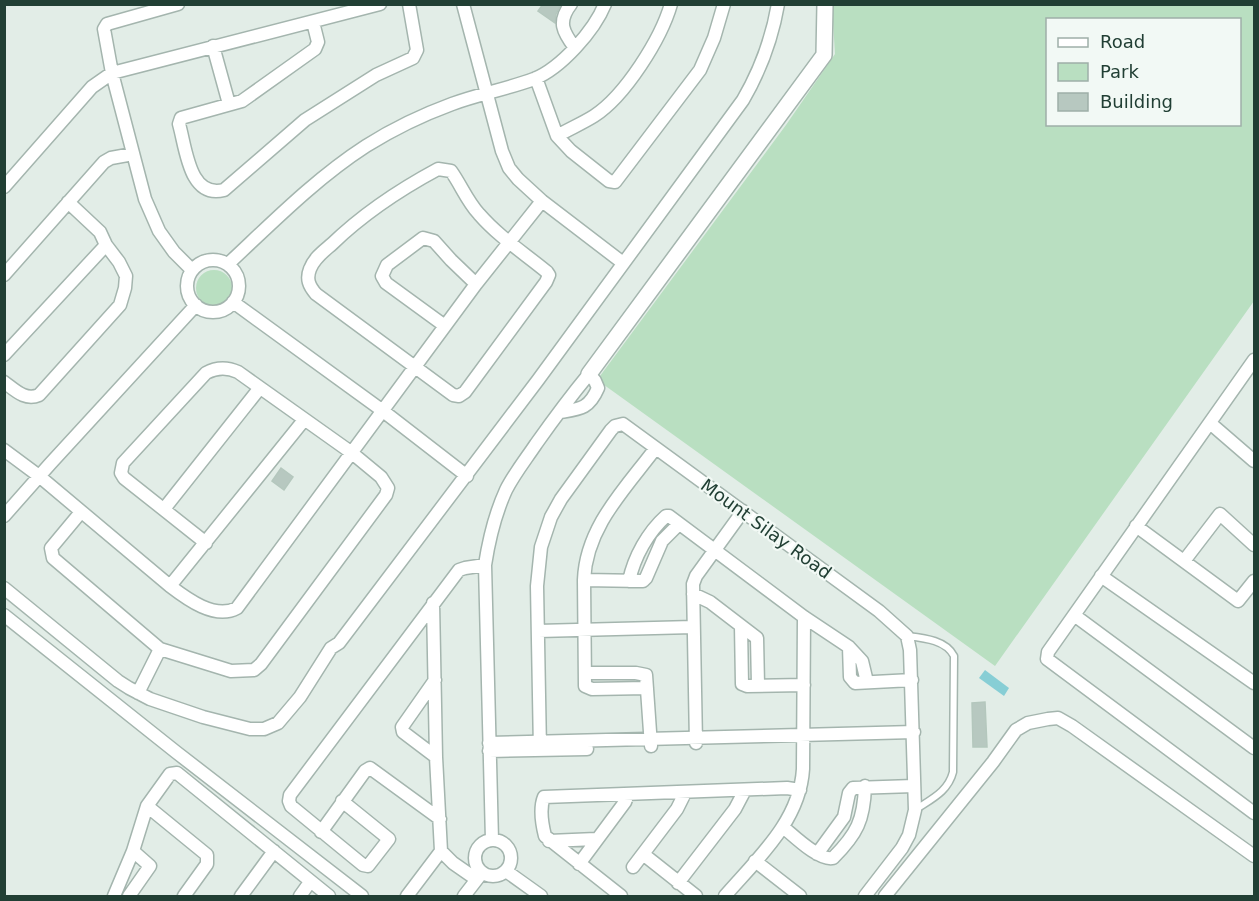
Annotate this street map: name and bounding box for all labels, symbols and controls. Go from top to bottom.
legend [1046,18,1241,126]
text: Road [1100,31,1145,52]
text: Park [1100,61,1139,82]
text: Building [1100,91,1173,112]
street label: Mount Silay Road [697,474,836,583]

